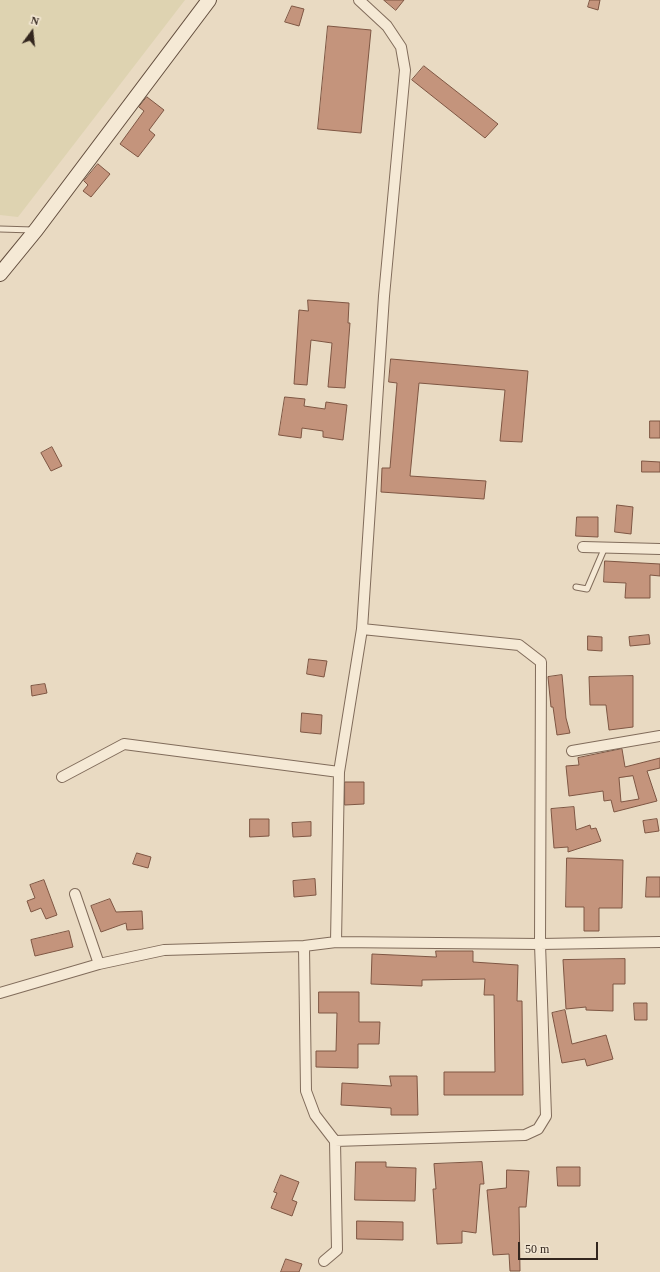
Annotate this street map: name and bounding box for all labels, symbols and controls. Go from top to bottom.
north arrow [12,12,52,52]
text: N [30,14,40,27]
scale bar [520,1234,600,1260]
text: 50 m [525,1242,549,1256]

